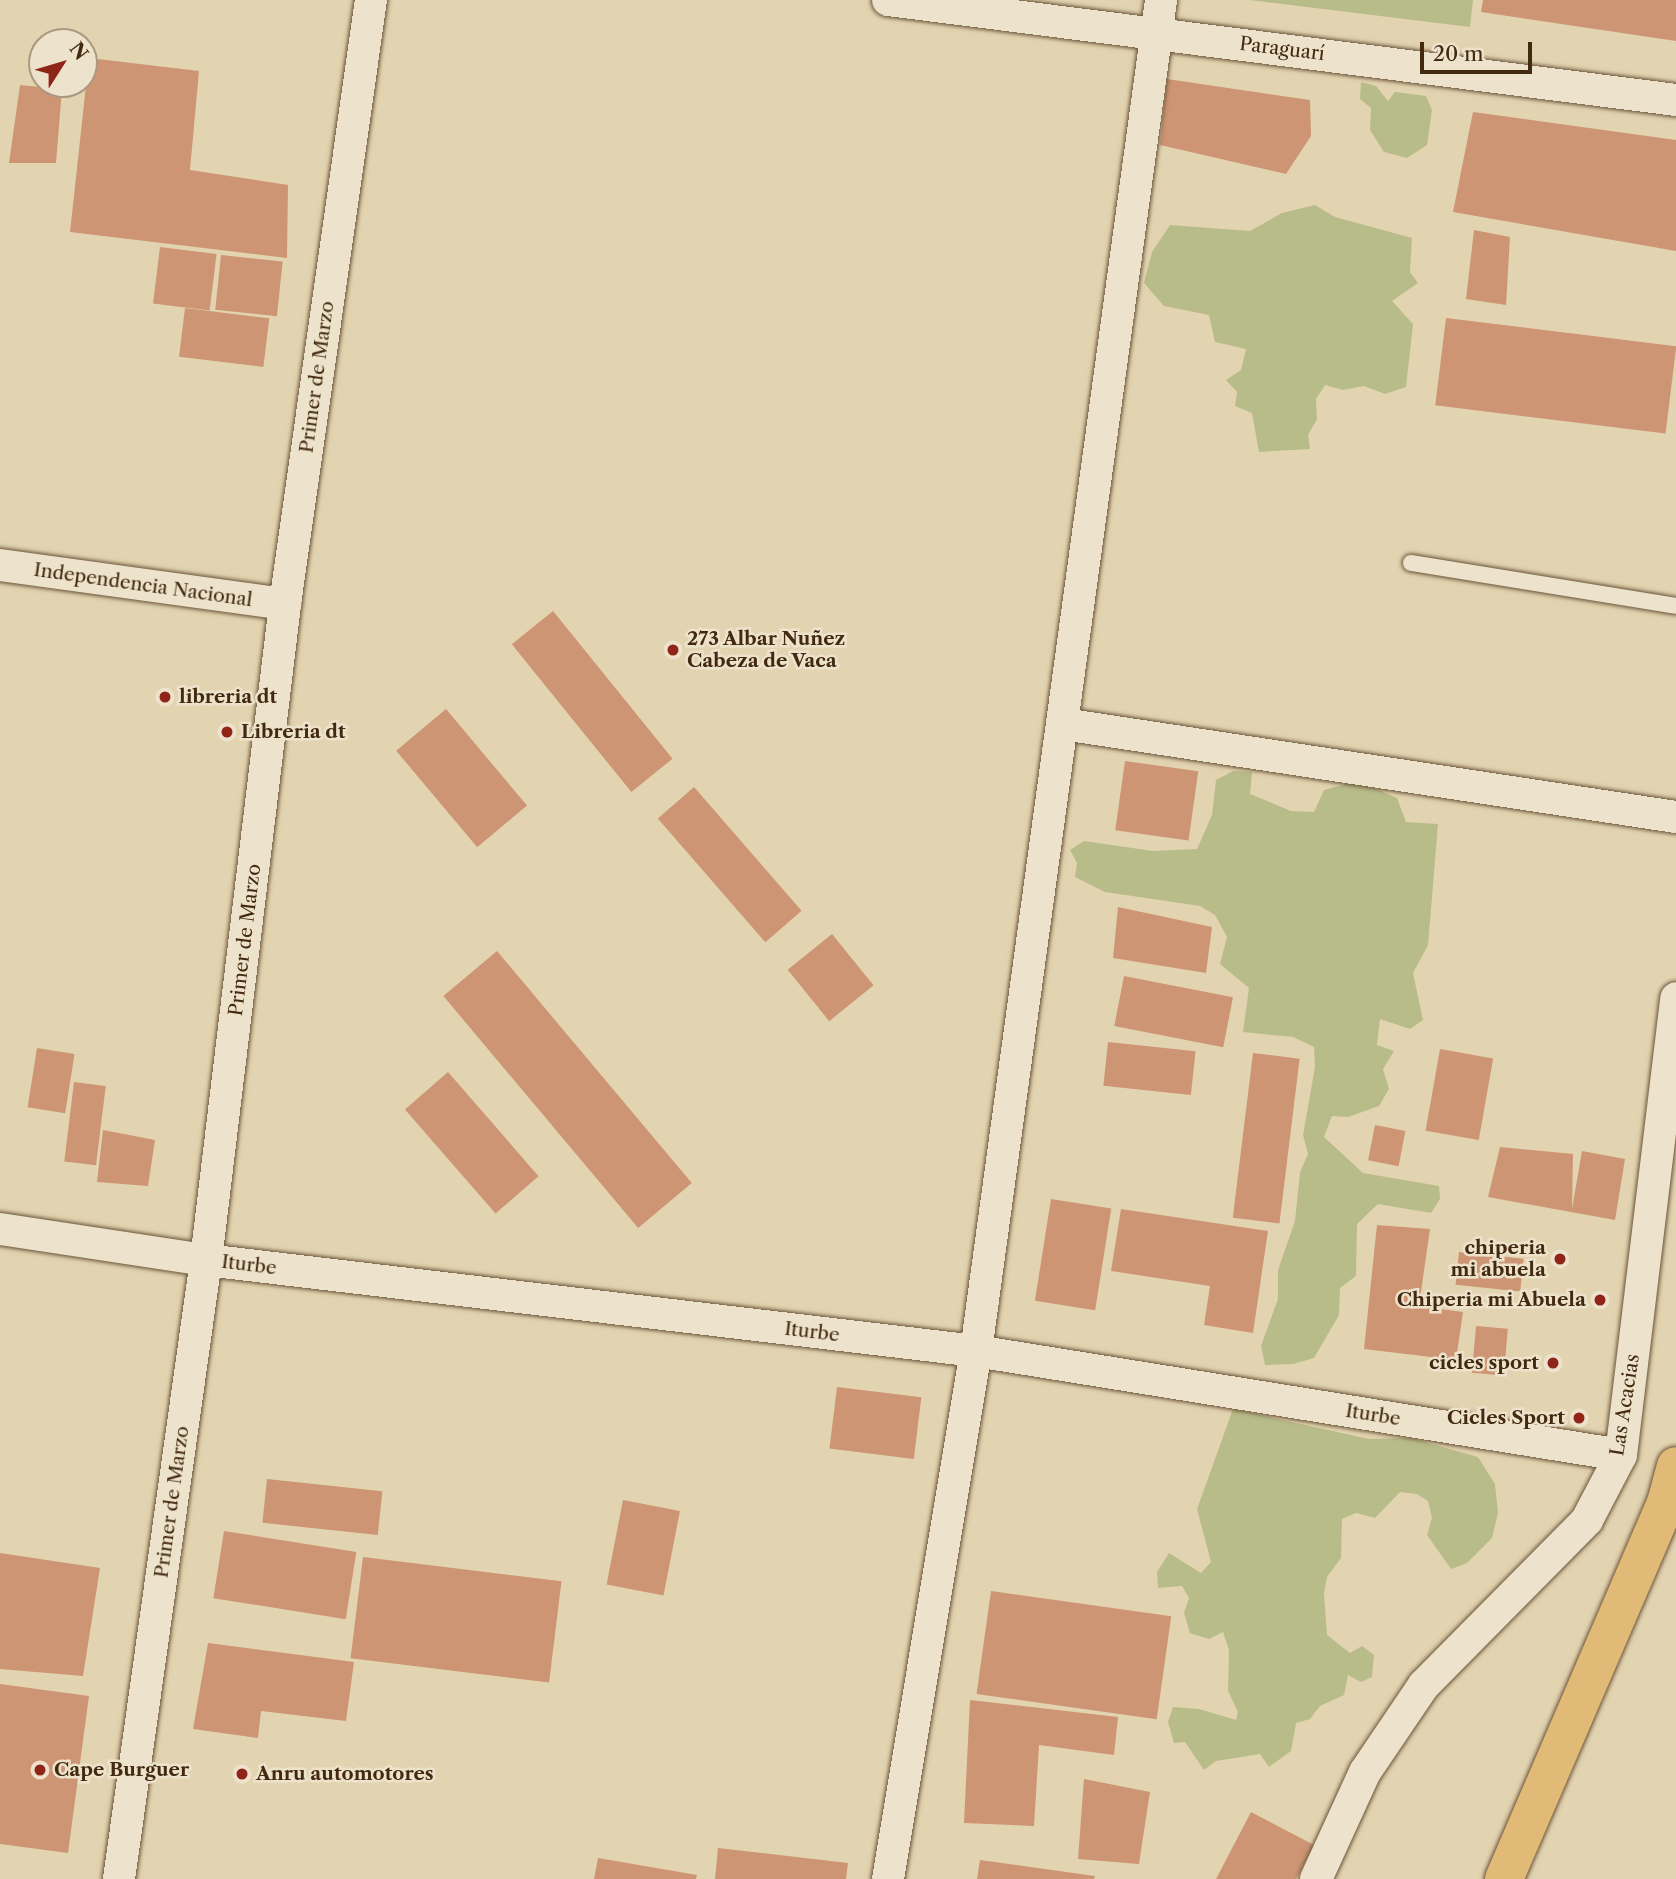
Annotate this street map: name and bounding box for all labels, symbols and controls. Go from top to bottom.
north arrow [28,28,98,98]
scale bar [1424,28,1536,72]
street label: Paraguarí [1238,32,1326,66]
text: N [64,38,93,65]
text: 20 m [1433,41,1484,66]
street label: Primer de Marzo [295,299,339,455]
street label: Independencia Nacional [32,558,254,612]
place label: 273 Albar Nuñez Cabeza de Vaca [687,628,846,672]
marker: 273 Albar Nuñez Cabeza de Vaca [665,642,681,658]
place label: libreria dt [179,686,277,708]
marker: libreria dt [157,689,173,705]
place label: Libreria dt [241,721,346,743]
marker: Libreria dt [219,724,235,740]
street label: Primer de Marzo [224,862,266,1018]
place label: chiperia mi abuela [1451,1237,1546,1281]
street label: Iturbe [220,1250,278,1280]
marker: chiperia mi abuela [1552,1251,1568,1267]
place label: Chiperia mi Abuela [1396,1289,1586,1311]
marker: Chiperia mi Abuela [1592,1292,1608,1308]
street label: Iturbe [783,1317,841,1347]
place label: cicles sport [1429,1352,1539,1374]
street label: Las Acacias [1606,1352,1644,1458]
marker: cicles sport [1545,1355,1561,1371]
street label: Iturbe [1344,1399,1402,1431]
place label: Cicles Sport [1447,1407,1565,1429]
marker: Cicles Sport [1571,1410,1587,1426]
street label: Primer de Marzo [150,1424,194,1580]
place label: Cape Burguer [54,1759,189,1781]
marker: Cape Burguer [32,1762,48,1778]
place label: Anru automotores [256,1763,434,1785]
marker: Anru automotores [234,1766,250,1782]

